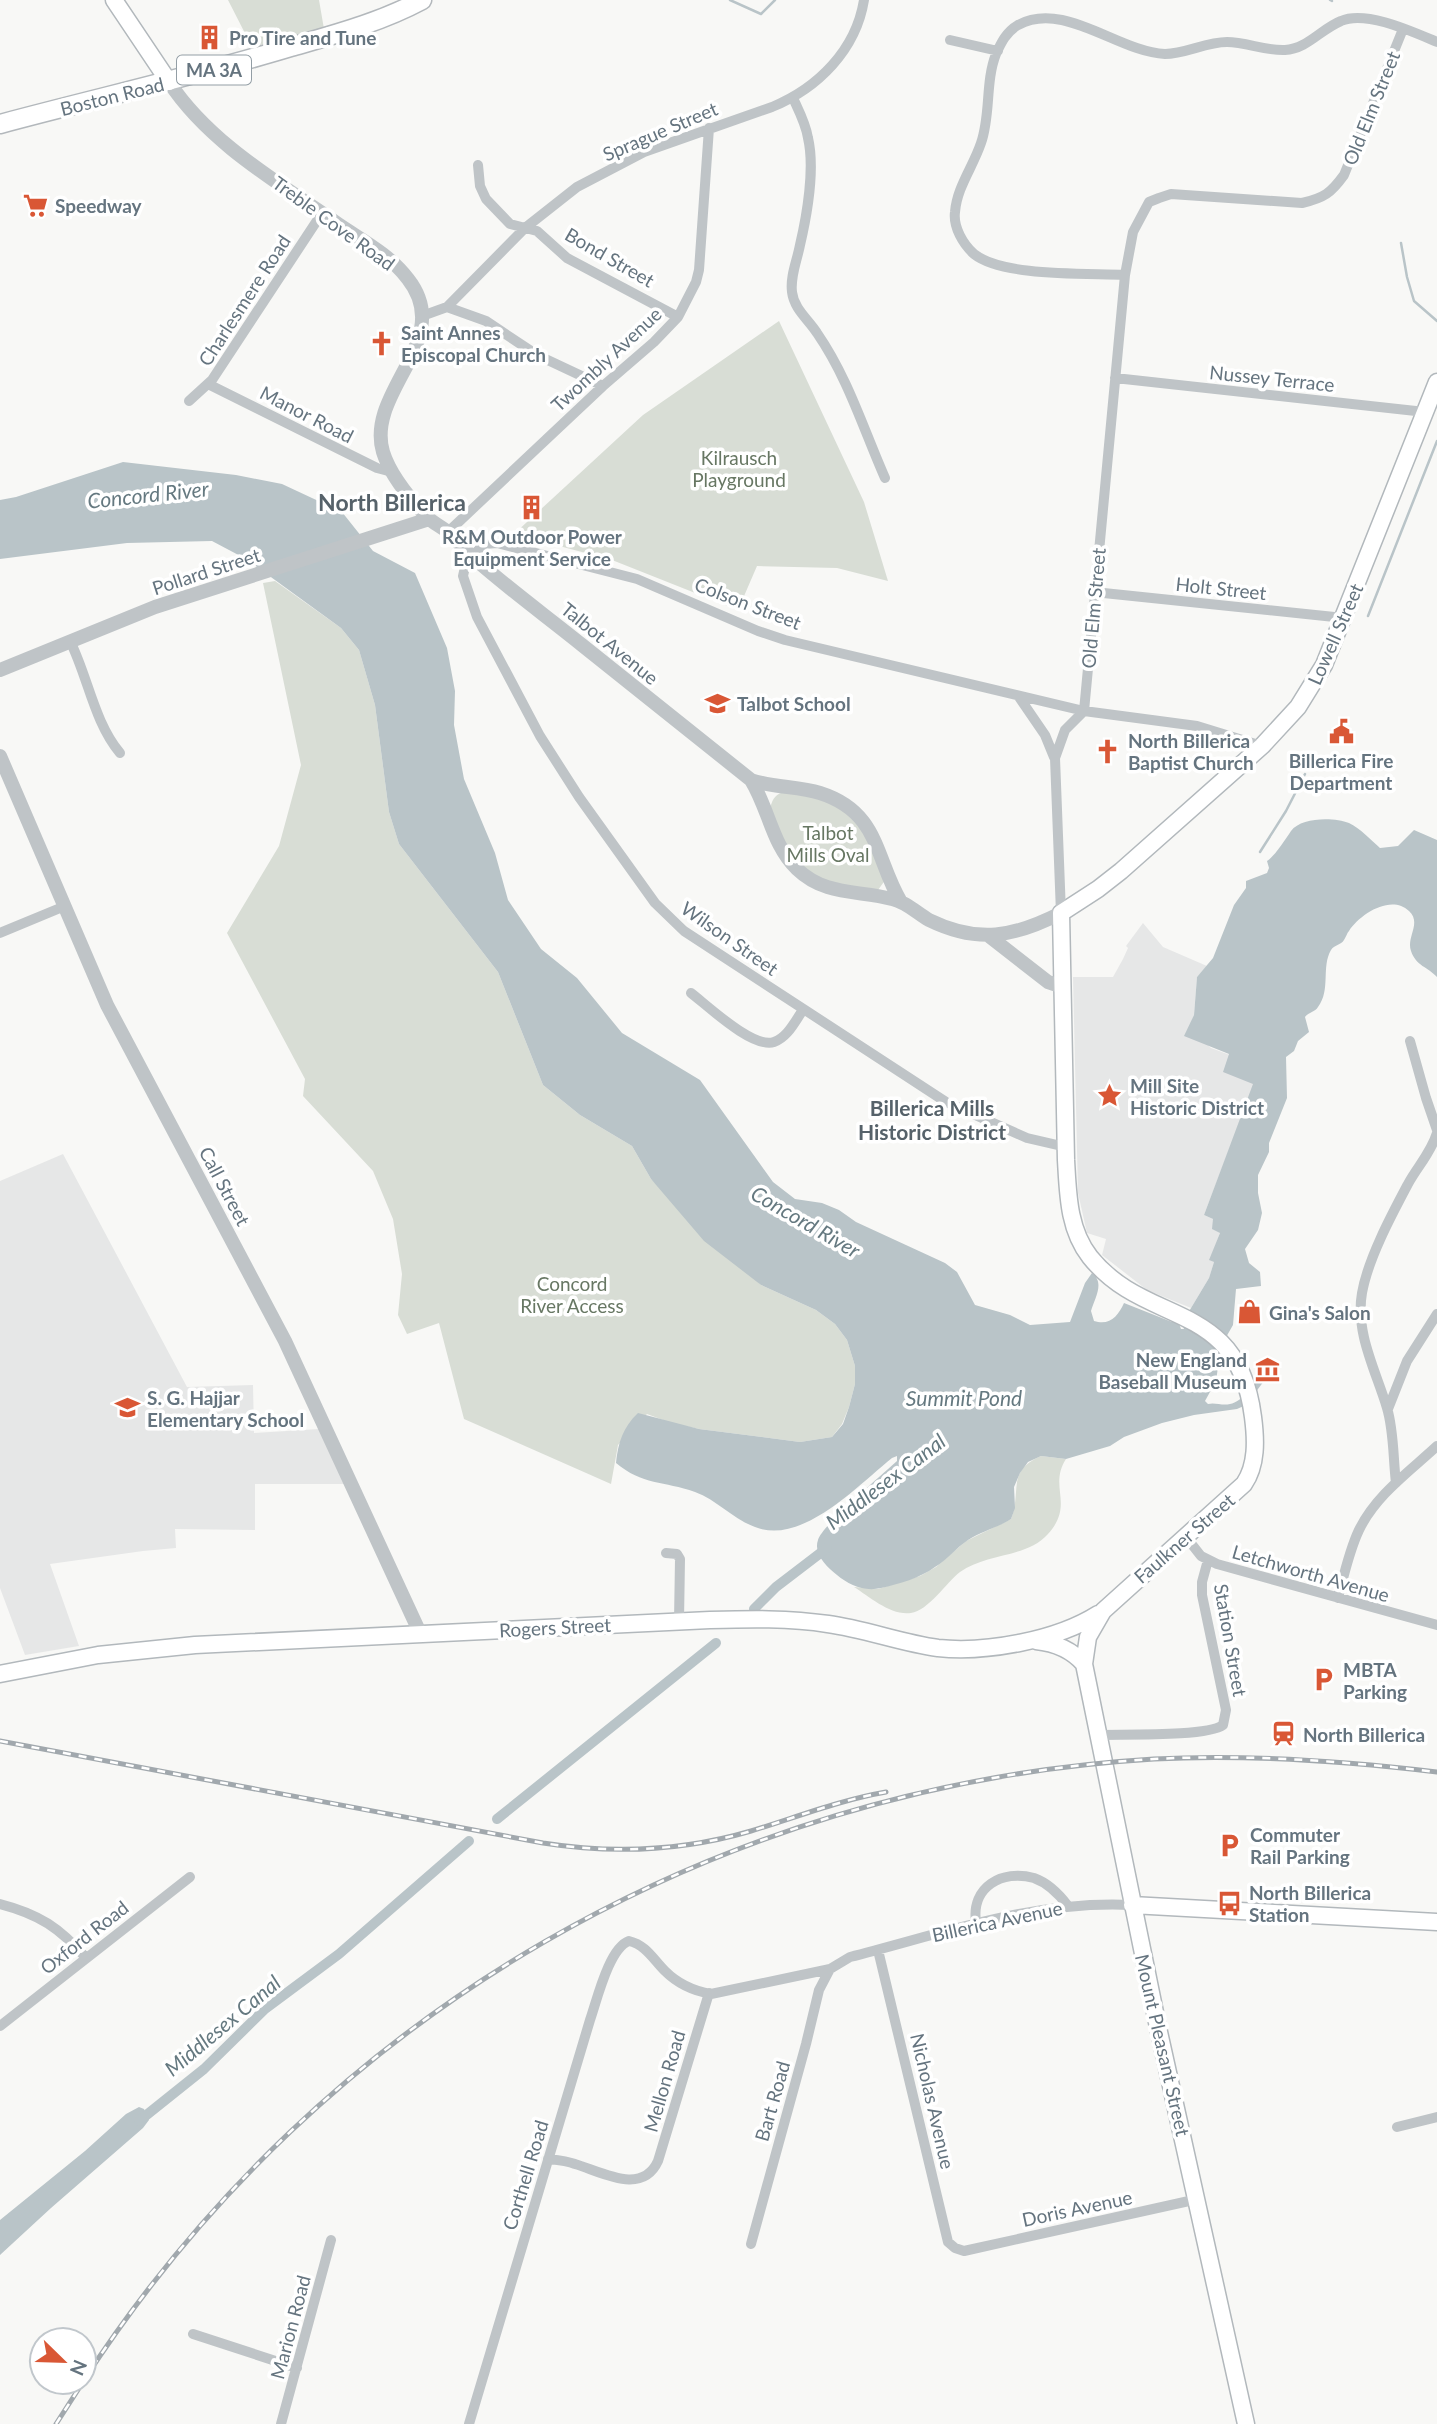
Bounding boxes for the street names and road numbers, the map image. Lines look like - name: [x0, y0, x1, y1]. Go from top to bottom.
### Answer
- street label: Old Elm Street: [1338, 47, 1404, 168]
- road number: MA 3A: [177, 56, 251, 84]
- street label: Boston Road: [58, 72, 166, 120]
- street label: Sprague Street: [599, 96, 721, 165]
- street label: Treble Cove Road: [268, 171, 400, 275]
- street label: Bond Street: [561, 222, 659, 292]
- street label: Charlesmere Road: [193, 230, 295, 370]
- street label: Twombly Avenue: [546, 302, 666, 416]
- street label: Nussey Terrace: [1208, 360, 1336, 396]
- street label: Manor Road: [256, 381, 358, 447]
- street label: Pollard Street: [149, 543, 263, 599]
- street label: Old Elm Street: [1076, 547, 1110, 669]
- street label: Colson Street: [691, 572, 805, 634]
- street label: Holt Street: [1174, 572, 1268, 604]
- street label: Lowell Street: [1302, 580, 1368, 688]
- street label: Talbot Avenue: [557, 597, 663, 689]
- street label: Wilson Street: [677, 896, 783, 980]
- street label: Call Street: [195, 1143, 255, 1230]
- street label: Faulkner Street: [1129, 1488, 1239, 1588]
- street label: Letchworth Avenue: [1230, 1540, 1392, 1606]
- street label: Station Street: [1210, 1582, 1252, 1698]
- street label: Rogers Street: [499, 1613, 612, 1641]
- street label: Oxford Road: [35, 1895, 133, 1979]
- street label: Billerica Avenue: [930, 1896, 1064, 1946]
- street label: Mount Pleasant Street: [1131, 1952, 1195, 2138]
- street label: Mellon Road: [639, 2027, 689, 2135]
- street label: Nicholas Avenue: [906, 2031, 960, 2171]
- street label: Bart Road: [750, 2058, 794, 2144]
- street label: Corthell Road: [497, 2117, 553, 2233]
- street label: Doris Avenue: [1020, 2185, 1134, 2231]
- street label: Marion Road: [265, 2273, 315, 2381]

